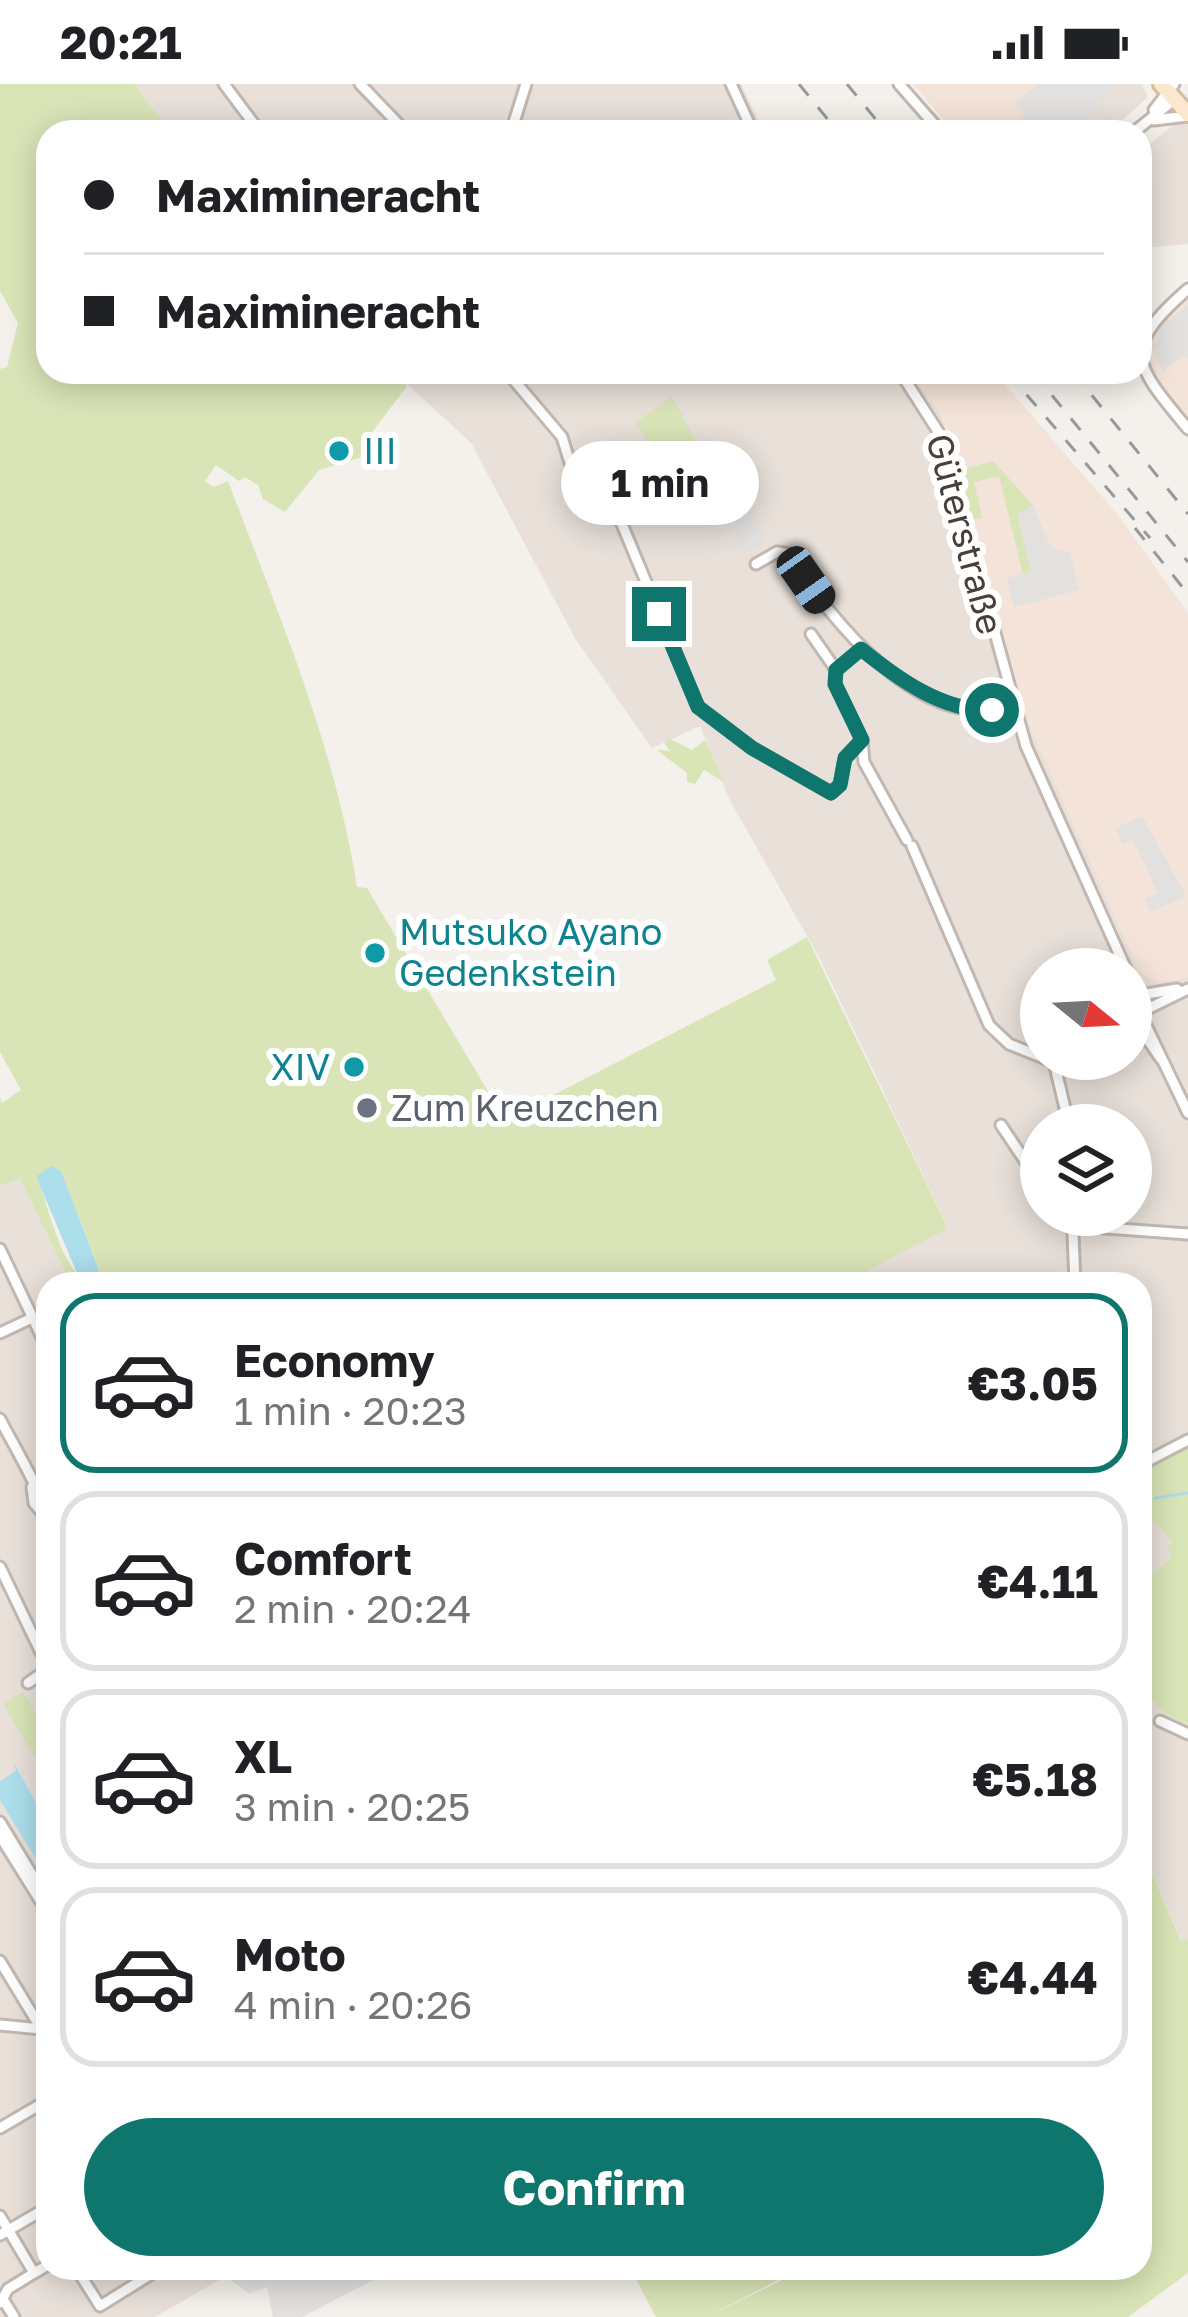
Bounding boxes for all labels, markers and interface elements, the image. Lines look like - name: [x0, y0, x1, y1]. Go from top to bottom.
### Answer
- text: 20:21: [60, 15, 182, 69]
- text: Maximineracht: [156, 168, 480, 222]
- text: Maximineracht: [156, 284, 480, 338]
- place label: III: [363, 429, 397, 472]
- street label: Güterstraße: [918, 429, 1013, 639]
- marker: III: [326, 438, 352, 464]
- callout: 1 min: [560, 440, 758, 524]
- text: 1 min: [611, 459, 709, 506]
- car: [771, 540, 841, 620]
- route end: [632, 587, 686, 641]
- route start: [965, 683, 1019, 737]
- place label: Mutsuko Ayano Gedenkstein: [399, 910, 662, 994]
- marker: Mutsuko Ayano Gedenkstein: [362, 940, 388, 966]
- north arrow: [1020, 948, 1152, 1080]
- map controls: [1020, 948, 1152, 1236]
- place label: XIV: [271, 1045, 330, 1088]
- marker: XIV: [341, 1054, 367, 1080]
- place label: Zum Kreuzchen: [391, 1086, 659, 1129]
- marker: Zum Kreuzchen: [354, 1095, 380, 1121]
- button: layers: [1020, 1104, 1152, 1236]
- icon: car: [90, 1329, 198, 1437]
- text: Economy: [234, 1333, 435, 1387]
- text: €3.05: [968, 1356, 1098, 1410]
- text: 1 min · 20:23: [234, 1387, 467, 1434]
- icon: car: [90, 1527, 198, 1635]
- text: Comfort: [234, 1531, 412, 1585]
- text: €4.11: [977, 1554, 1098, 1608]
- text: 2 min · 20:24: [234, 1585, 471, 1632]
- icon: car: [90, 1725, 198, 1833]
- text: XL: [234, 1729, 292, 1783]
- text: €5.18: [972, 1752, 1098, 1806]
- text: 3 min · 20:25: [234, 1783, 470, 1830]
- icon: car: [90, 1923, 198, 2031]
- text: Moto: [234, 1927, 346, 1981]
- text: €4.44: [967, 1950, 1098, 2004]
- text: 4 min · 20:26: [234, 1981, 472, 2028]
- button: Confirm: [84, 2118, 1104, 2256]

